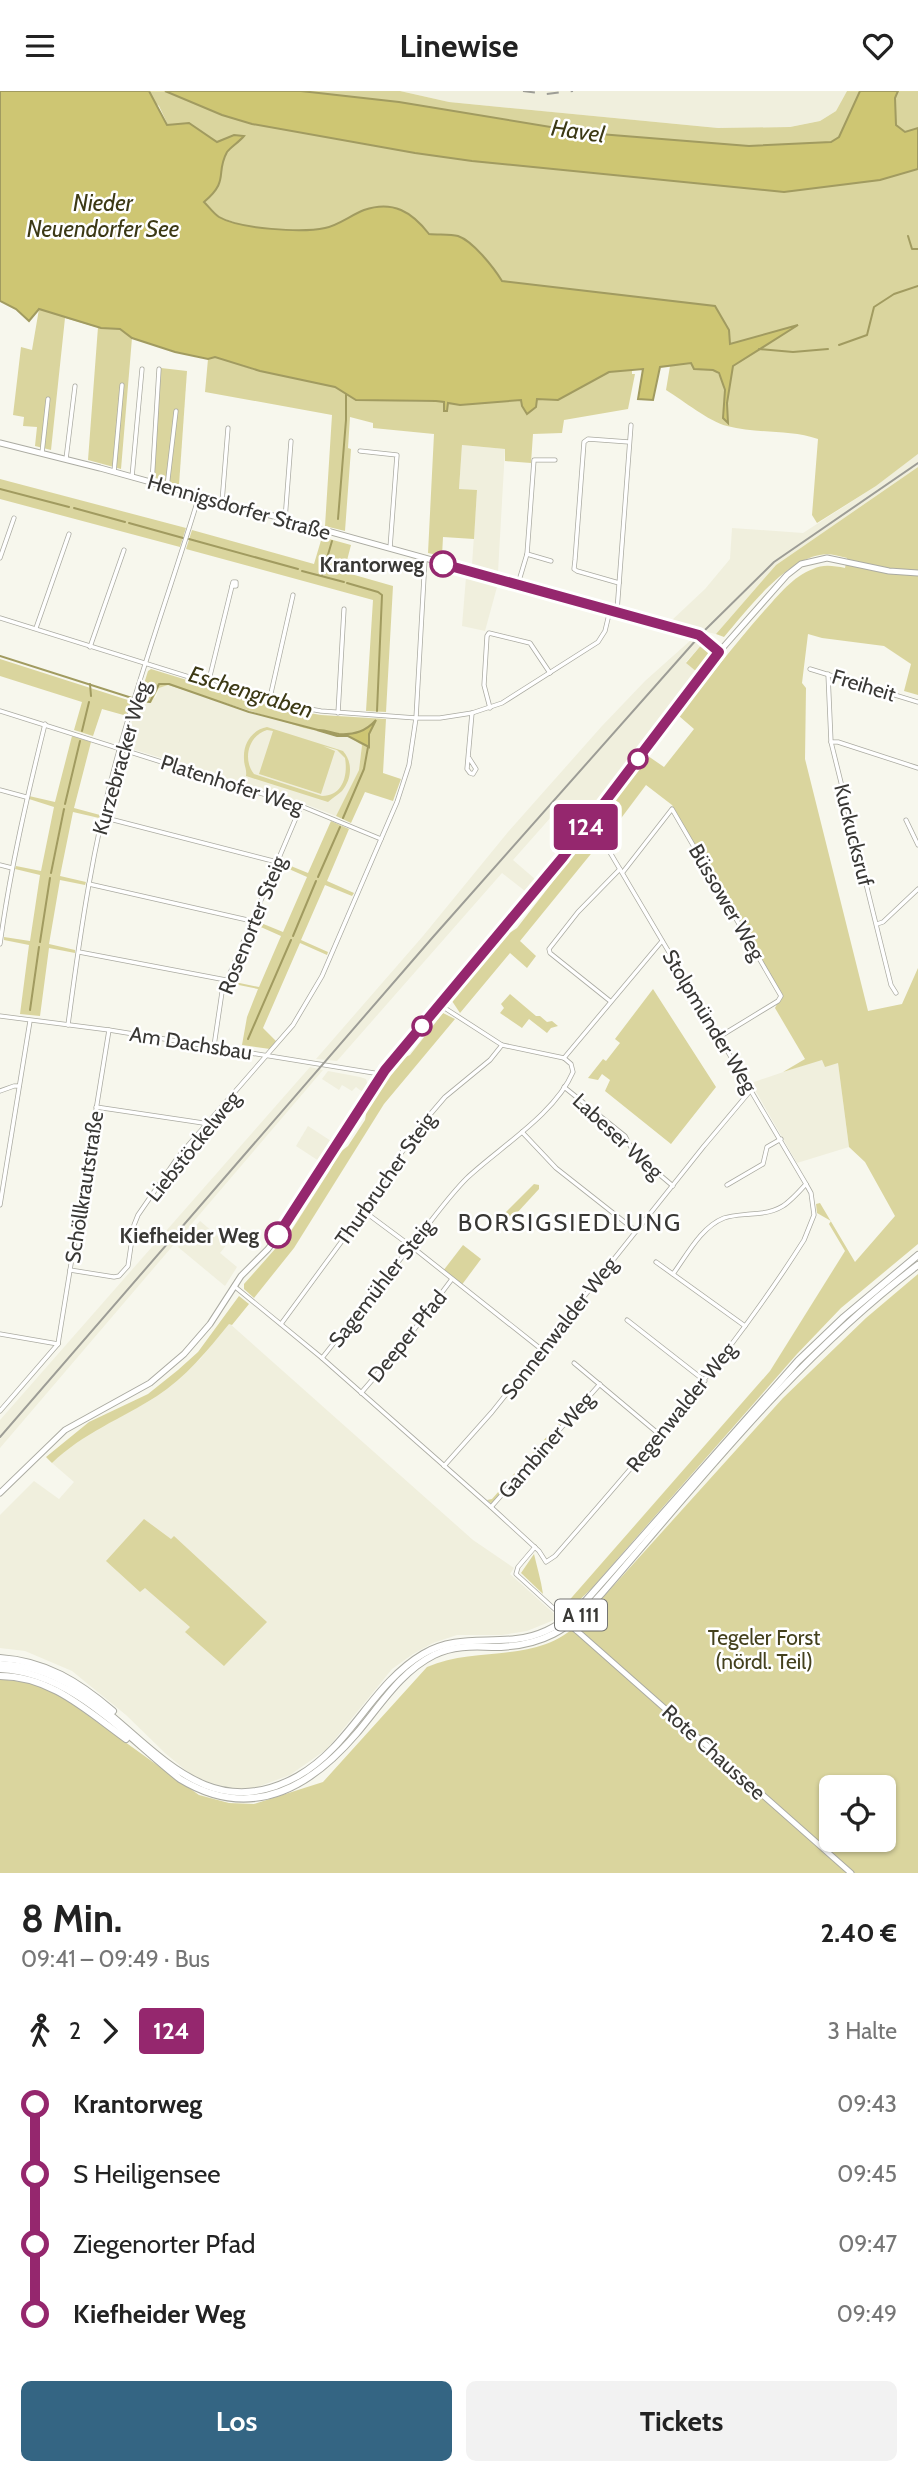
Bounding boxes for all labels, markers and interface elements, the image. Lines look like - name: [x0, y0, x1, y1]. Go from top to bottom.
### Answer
- text: Linewise: [400, 26, 518, 65]
- icon: menu: [21, 27, 59, 65]
- icon: heart: [859, 27, 897, 65]
- water label: Havel: [549, 113, 607, 149]
- water label: Nieder Neuendorfer See: [27, 189, 179, 243]
- street label: Hennigsdorfer Straße: [145, 469, 334, 545]
- marker: Krantorweg: [430, 551, 456, 577]
- place label: Krantorweg: [320, 552, 424, 577]
- water label: Eschengraben: [185, 660, 317, 724]
- street label: Freiheit: [829, 664, 899, 706]
- street label: Kurzebracker Weg: [87, 678, 155, 838]
- street label: Platenhofer Weg: [158, 749, 307, 819]
- unlabelled marker: [628, 749, 648, 769]
- street label: Kuckucksruf: [829, 781, 879, 889]
- line badge: 124: [546, 804, 626, 850]
- text: 124: [568, 812, 604, 841]
- street label: Büssower Weg: [684, 840, 771, 965]
- street label: Rosenorter Steig: [213, 852, 291, 998]
- street label: Stolpmünder Weg: [657, 945, 763, 1097]
- unlabelled marker: [412, 1016, 432, 1036]
- street label: Am Dachsbau: [128, 1021, 254, 1065]
- street label: Liebstöckelweg: [141, 1085, 246, 1206]
- street label: Labeser Weg: [568, 1088, 669, 1184]
- street label: Thurbrucher Steig: [330, 1107, 441, 1250]
- street label: Schöllkrautstraße: [60, 1109, 108, 1265]
- district label: BORSIGSIEDLUNG: [458, 1208, 682, 1237]
- street label: Sagemühler Steig: [323, 1213, 439, 1352]
- marker: Kiefheider Weg: [265, 1222, 291, 1248]
- place label: Kiefheider Weg: [120, 1223, 259, 1248]
- street label: Sonnenwalder Weg: [496, 1251, 623, 1404]
- street label: Deeper Pfad: [362, 1285, 452, 1387]
- street label: Regenwalder Weg: [621, 1337, 741, 1477]
- street label: Gambiner Weg: [493, 1386, 599, 1503]
- road number: A 111: [555, 1599, 607, 1631]
- park label: Tegeler Forst (nördl. Teil): [708, 1625, 820, 1674]
- street label: Rote Chaussee: [657, 1699, 771, 1805]
- map controls: [819, 1775, 896, 1852]
- button: locate: [819, 1775, 896, 1852]
- text: 8 Min.: [21, 1895, 122, 1942]
- text: 2.40 €: [820, 1917, 897, 1949]
- text: 09:41 – 09:49 · Bus: [21, 1945, 210, 1973]
- icon: walk: [21, 2012, 59, 2050]
- icon: forward: [91, 2012, 129, 2050]
- text: 124: [153, 2016, 190, 2045]
- text: 2: [69, 2017, 81, 2045]
- text: 3 Halte: [828, 2017, 897, 2045]
- text: Krantorweg: [73, 2088, 202, 2120]
- text: 09:43: [837, 2090, 897, 2118]
- text: S Heiligensee: [73, 2158, 221, 2190]
- text: 09:45: [837, 2160, 897, 2188]
- text: Ziegenorter Pfad: [73, 2228, 256, 2260]
- text: 09:47: [838, 2230, 897, 2258]
- text: Kiefheider Weg: [73, 2298, 246, 2330]
- text: 09:49: [837, 2300, 897, 2328]
- button: Los: [21, 2381, 452, 2461]
- button: Tickets: [466, 2381, 897, 2461]

